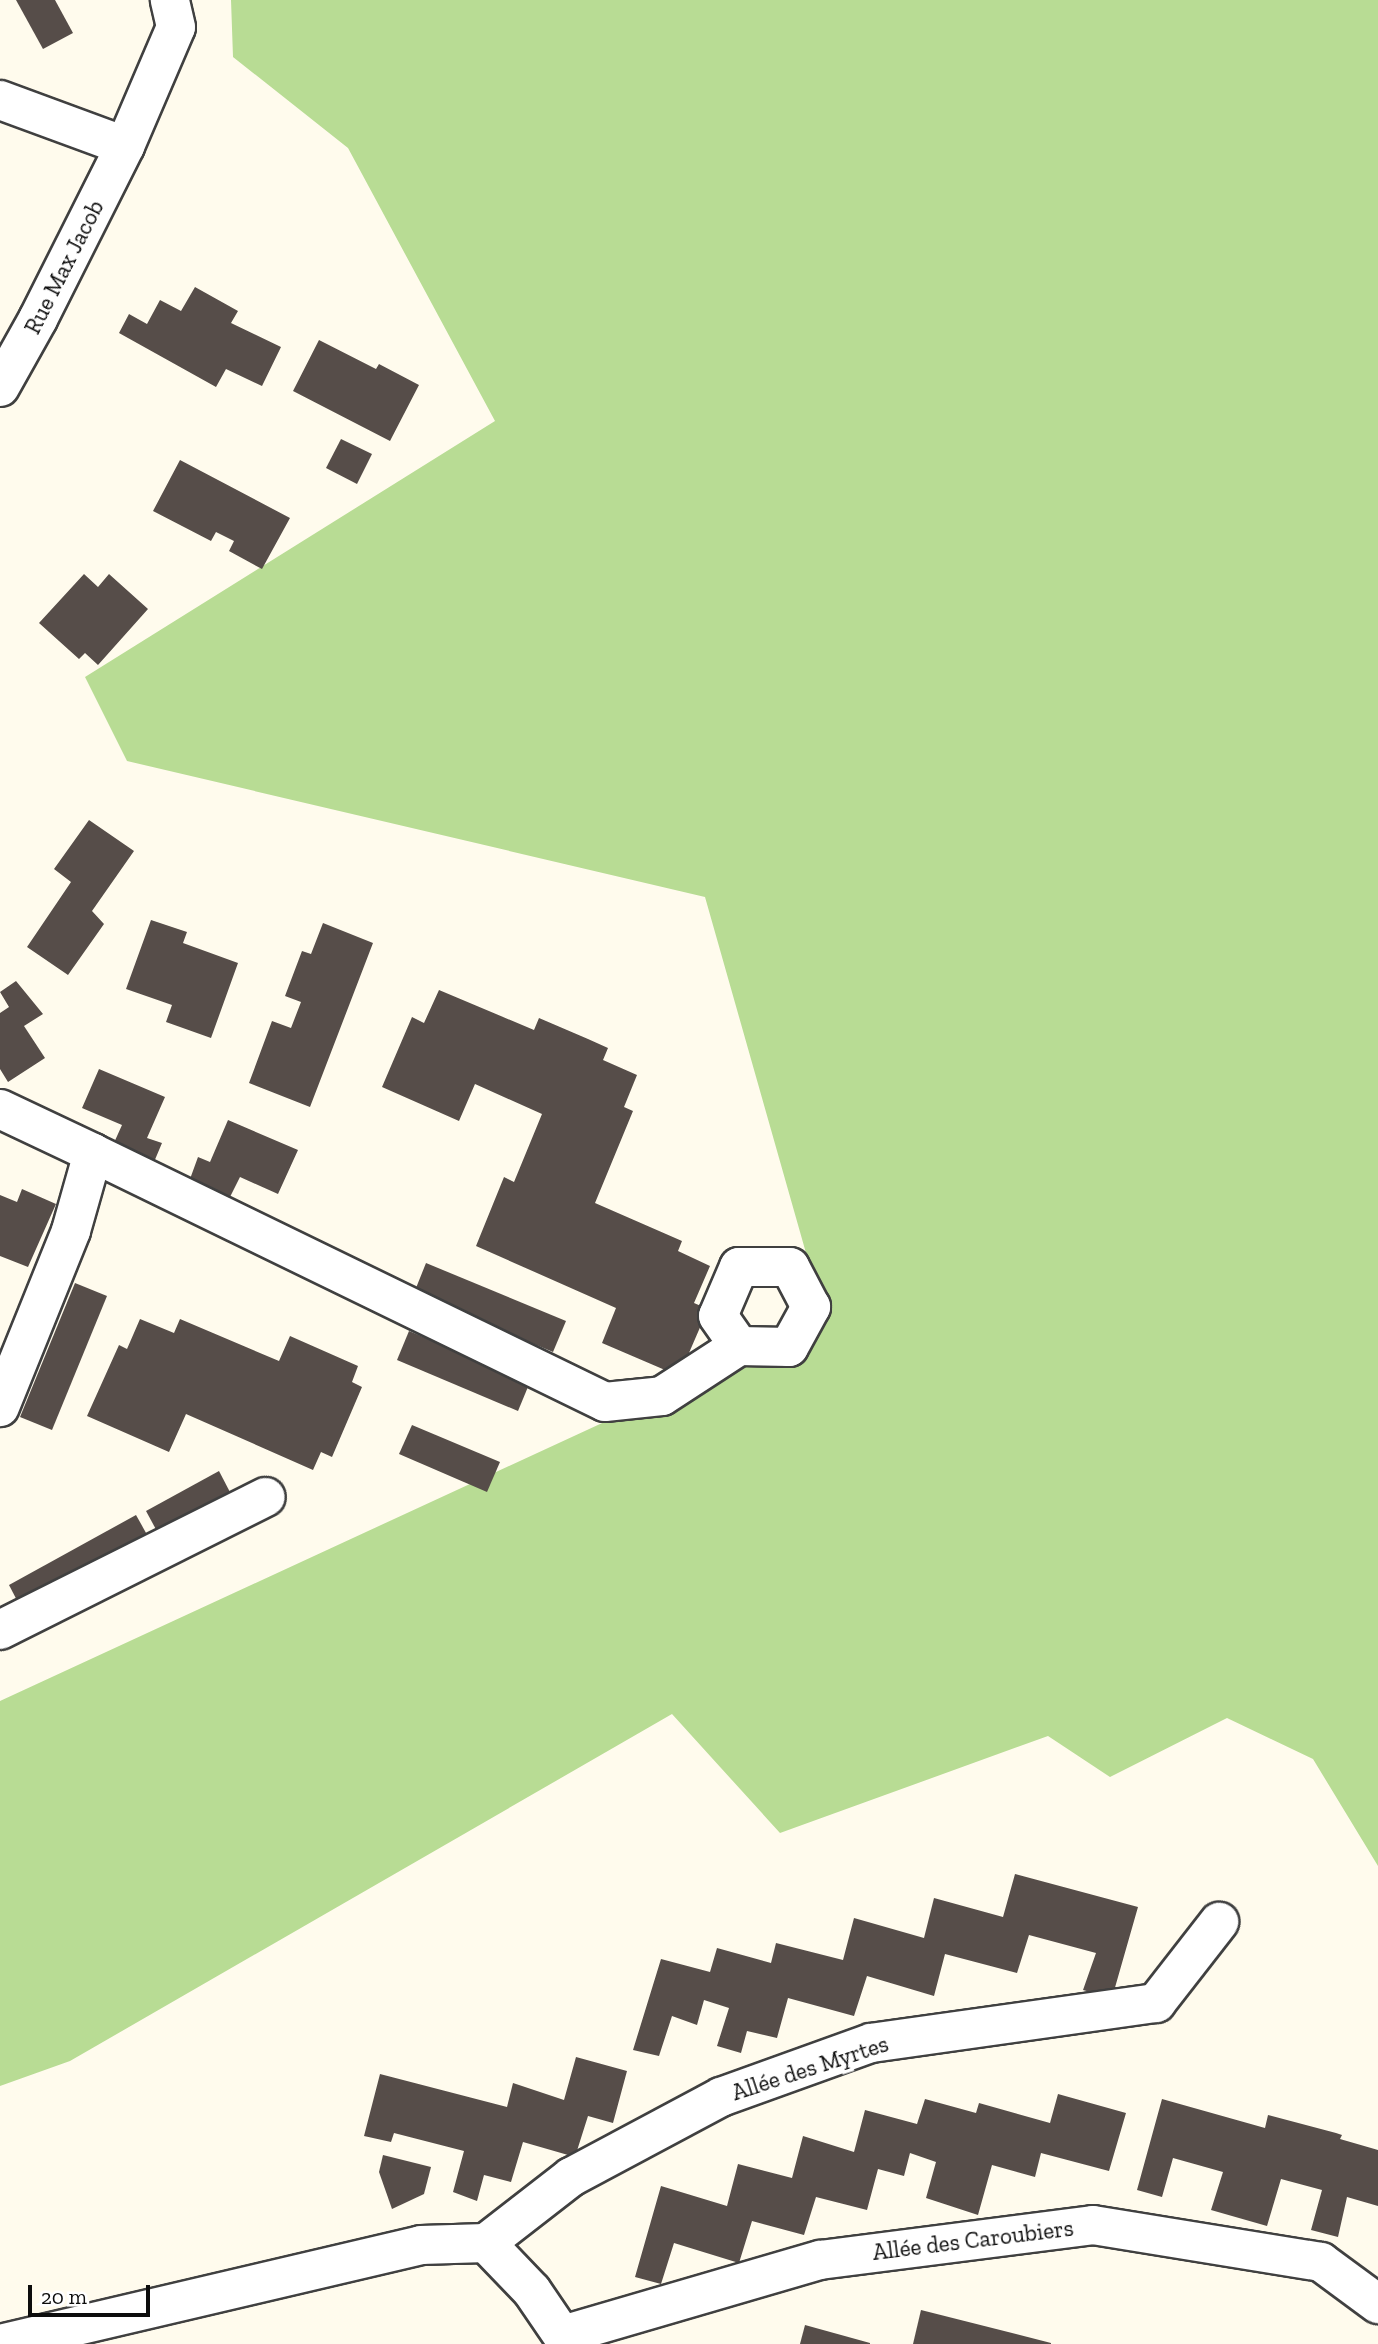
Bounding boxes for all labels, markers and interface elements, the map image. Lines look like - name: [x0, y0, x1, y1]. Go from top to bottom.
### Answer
- street label: Rue Max Jacob: [18, 195, 110, 339]
- street label: Allée des Myrtes: [728, 2030, 892, 2106]
- street label: Allée des Caroubiers: [871, 2214, 1075, 2266]
- scale bar: [32, 2270, 154, 2314]
- text: 20 m: [41, 2284, 87, 2309]

